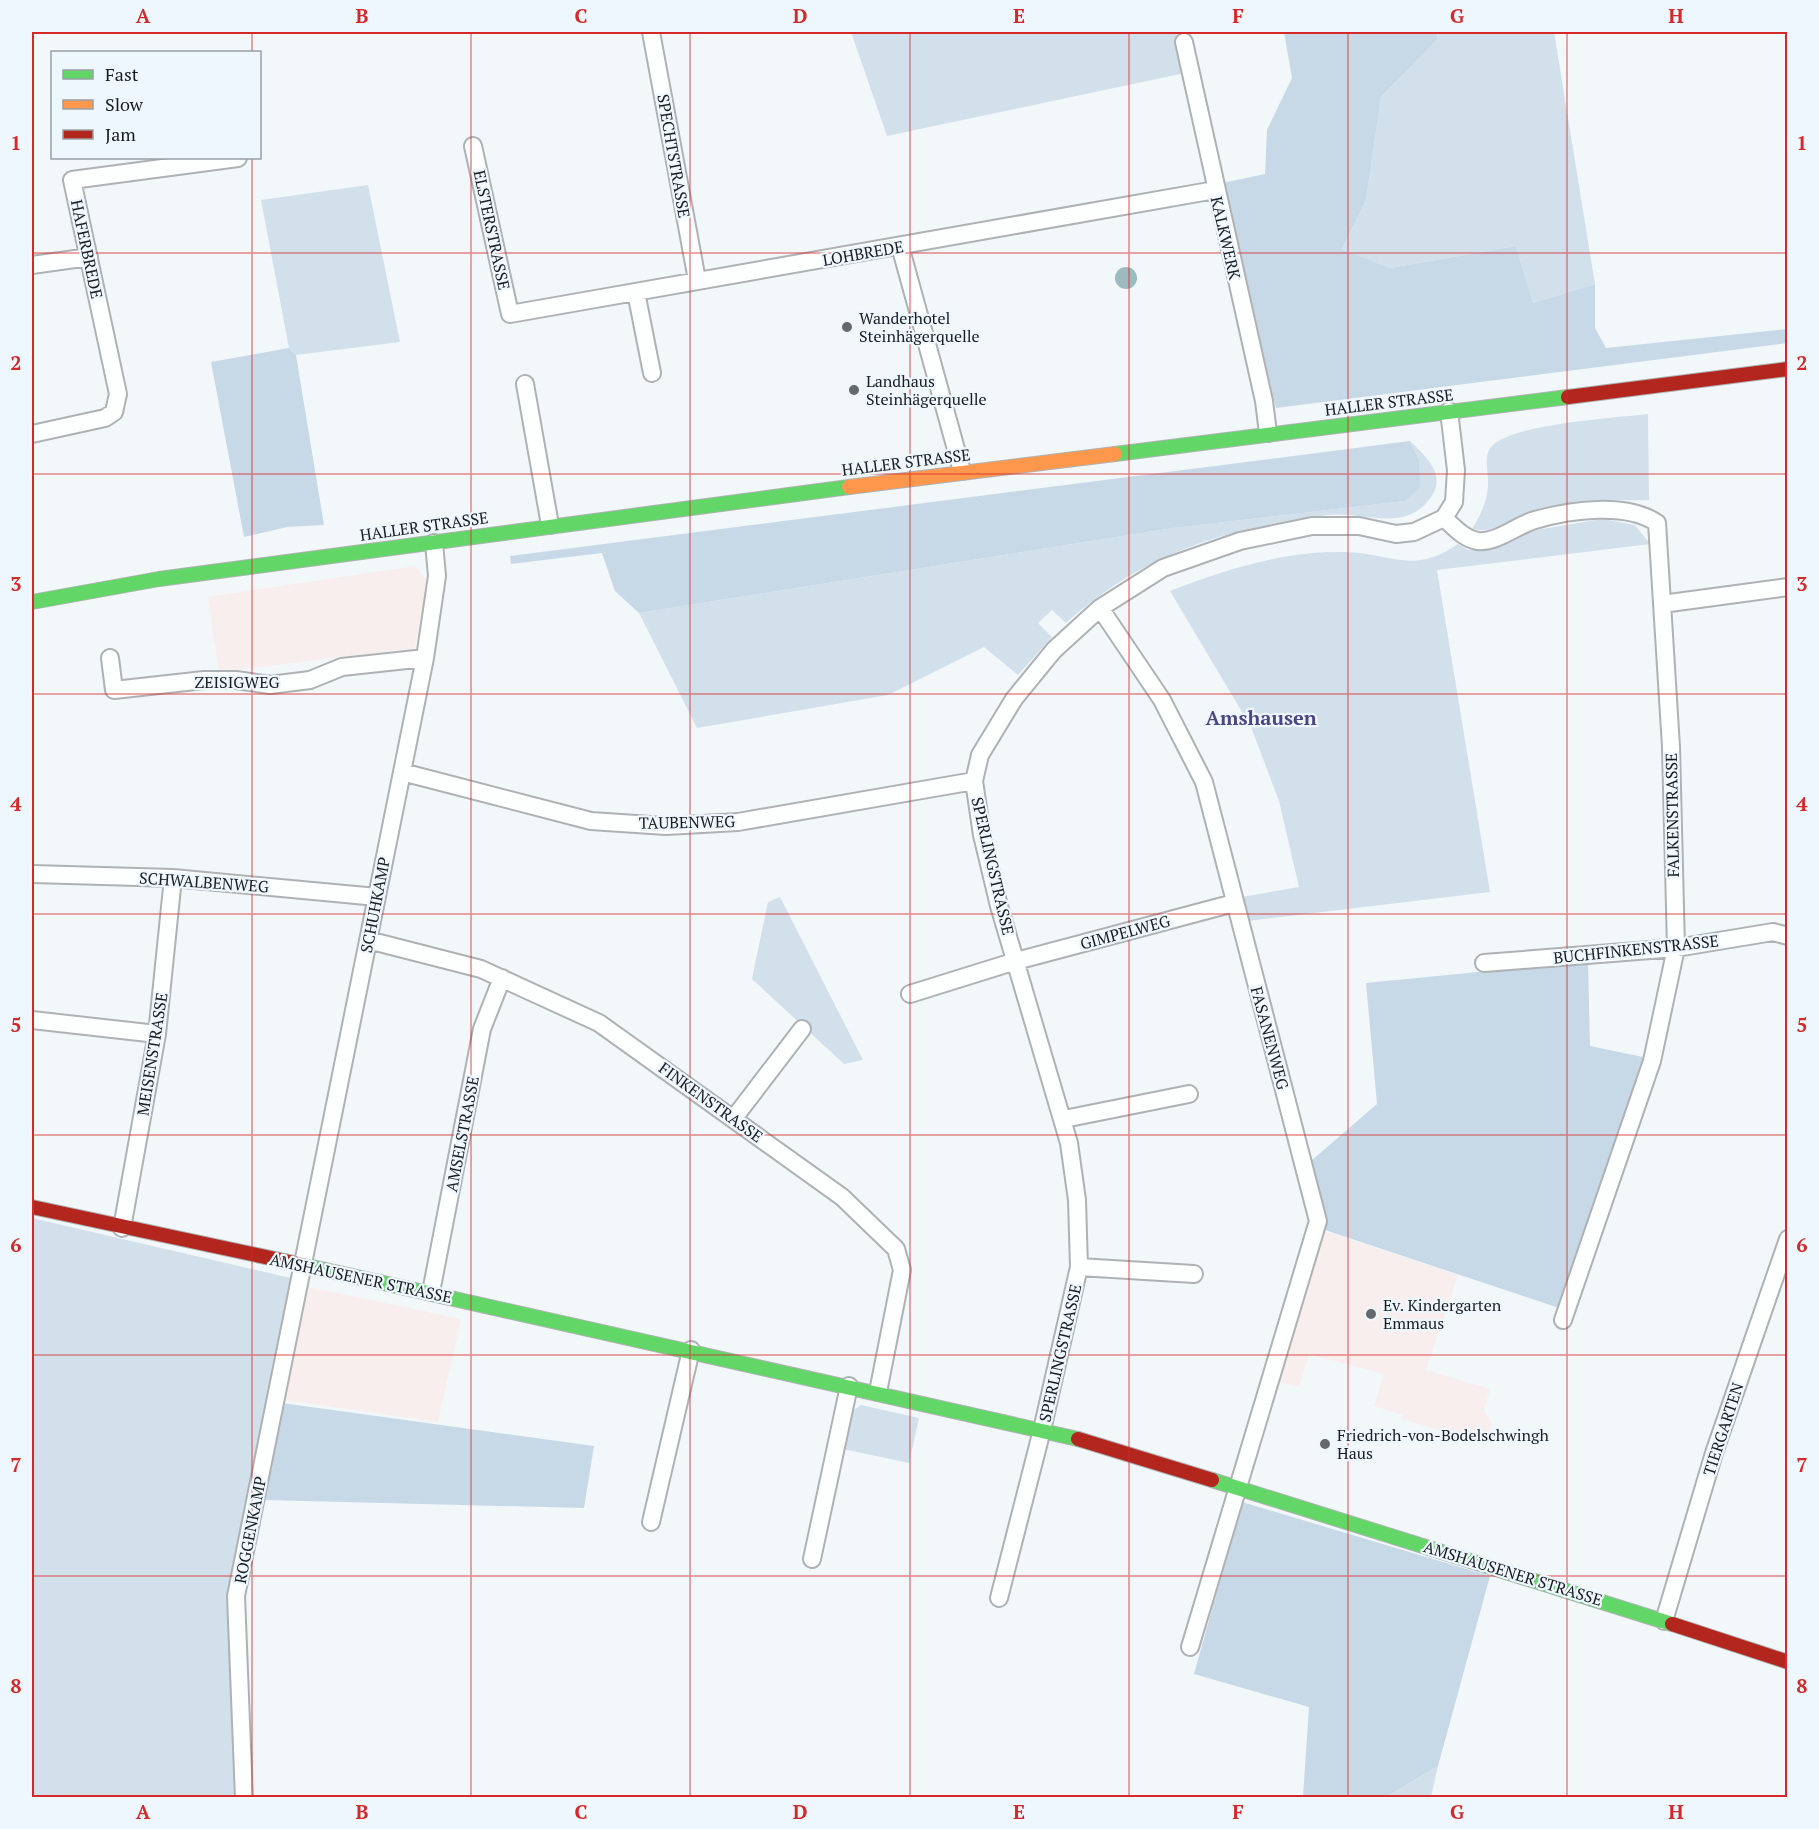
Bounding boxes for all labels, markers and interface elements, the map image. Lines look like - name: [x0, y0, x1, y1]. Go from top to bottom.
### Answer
- text: A: [136, 2, 151, 29]
- text: B: [356, 2, 369, 29]
- text: C: [574, 2, 588, 29]
- text: D: [793, 2, 807, 29]
- text: E: [1013, 2, 1025, 29]
- text: F: [1232, 2, 1244, 29]
- text: G: [1450, 2, 1464, 29]
- text: H: [1668, 2, 1684, 29]
- legend: [51, 51, 261, 159]
- text: Fast: [105, 62, 139, 86]
- text: Slow: [105, 92, 144, 116]
- street label: SPECHTSTRASSE: [652, 92, 696, 220]
- text: Jam: [105, 122, 136, 146]
- text: 1: [10, 129, 22, 156]
- text: 1: [1796, 129, 1808, 156]
- street label: ELSTERSTRASSE: [469, 168, 515, 292]
- street label: KALKWERK: [1206, 194, 1246, 282]
- street label: HAFERBREDE: [66, 197, 108, 301]
- street label: LOHBREDE: [821, 235, 905, 271]
- place label: Wanderhotel Steinhägerquelle: [859, 307, 980, 347]
- marker: Wanderhotel Steinhägerquelle: [840, 320, 854, 334]
- text: 2: [10, 349, 22, 376]
- text: 2: [1796, 349, 1808, 376]
- place label: Landhaus Steinhägerquelle: [866, 370, 987, 410]
- marker: Landhaus Steinhägerquelle: [847, 383, 861, 397]
- street label: HALLER STRASSE: [1323, 383, 1455, 421]
- street label: HALLER STRASSE: [840, 443, 972, 481]
- street label: HALLER STRASSE: [358, 506, 490, 546]
- text: 3: [10, 570, 22, 597]
- text: 3: [1796, 570, 1808, 597]
- street label: ZEISIGWEG: [194, 671, 280, 693]
- district label: Amshausen: [1205, 704, 1317, 731]
- street label: FALKENSTRASSE: [1660, 752, 1684, 878]
- text: 4: [10, 790, 22, 817]
- text: 4: [1796, 790, 1808, 817]
- street label: SPERLINGSTRASSE: [966, 795, 1020, 937]
- street label: TAUBENWEG: [639, 810, 735, 834]
- street label: SCHUHKAMP: [355, 855, 395, 955]
- street label: SCHWALBENWEG: [138, 866, 270, 898]
- street label: GIMPELWEG: [1078, 909, 1172, 955]
- street label: BUCHFINKENSTRASSE: [1552, 929, 1720, 969]
- street label: FASANENWEG: [1246, 984, 1294, 1092]
- street label: MEISENSTRASSE: [131, 991, 173, 1117]
- text: 5: [10, 1011, 22, 1038]
- text: 5: [1796, 1011, 1808, 1038]
- street label: FINKENSTRASSE: [655, 1057, 767, 1147]
- street label: AMSELSTRASSE: [440, 1074, 484, 1194]
- text: 6: [10, 1231, 22, 1258]
- text: 6: [1796, 1231, 1808, 1258]
- street label: AMSHAUSENER STRASSE: [268, 1248, 454, 1308]
- street label: SPERLINGSTRASSE: [1033, 1282, 1087, 1424]
- place label: Ev. Kindergarten Emmaus: [1383, 1294, 1502, 1334]
- marker: Ev. Kindergarten Emmaus: [1364, 1307, 1378, 1321]
- street label: TIERGARTEN: [1698, 1379, 1749, 1478]
- place label: Friedrich-von-Bodelschwingh Haus: [1337, 1424, 1549, 1464]
- marker: Friedrich-von-Bodelschwingh Haus: [1318, 1437, 1332, 1451]
- text: 7: [10, 1451, 22, 1478]
- text: 7: [1796, 1451, 1808, 1478]
- street label: ROGGENKAMP: [229, 1474, 271, 1586]
- street label: AMSHAUSENER STRASSE: [1421, 1535, 1605, 1611]
- text: 8: [10, 1672, 22, 1699]
- text: 8: [1796, 1672, 1808, 1699]
- text: A: [136, 1798, 151, 1825]
- text: B: [356, 1798, 369, 1825]
- text: C: [574, 1798, 588, 1825]
- text: D: [793, 1798, 807, 1825]
- text: E: [1013, 1798, 1025, 1825]
- text: F: [1232, 1798, 1244, 1825]
- text: G: [1450, 1798, 1464, 1825]
- text: H: [1668, 1798, 1684, 1825]

